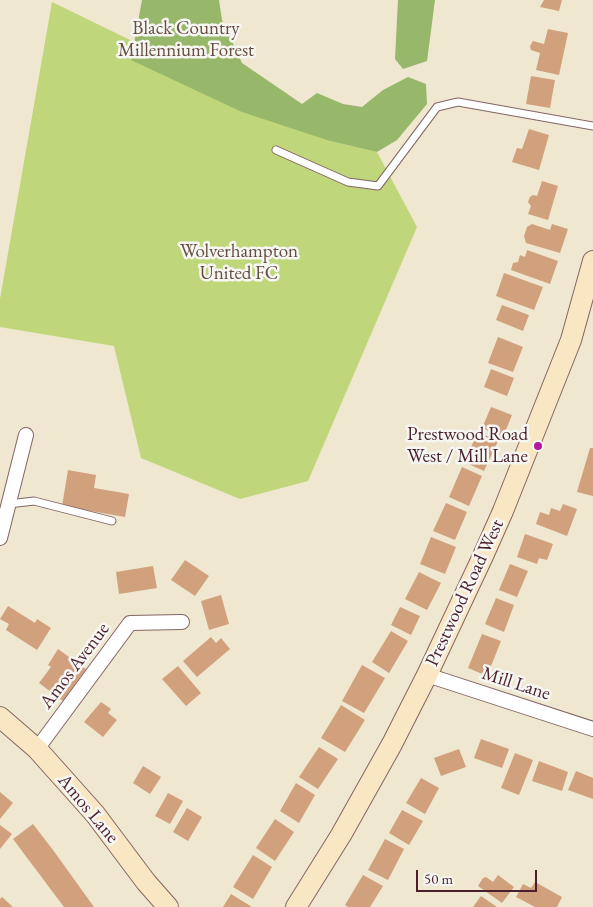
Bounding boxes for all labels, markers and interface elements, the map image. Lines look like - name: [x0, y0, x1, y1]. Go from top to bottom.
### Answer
- park label: Black Country Millennium Forest: [118, 18, 254, 62]
- park label: Wolverhampton United FC: [180, 241, 298, 285]
- place label: Prestwood Road West / Mill Lane: [407, 424, 528, 468]
- marker: Prestwood Road West / Mill Lane: [532, 440, 544, 452]
- street label: Prestwood Road West: [421, 516, 509, 670]
- street label: Amos Avenue: [35, 618, 115, 714]
- street label: Mill Lane: [479, 662, 553, 706]
- street label: Amos Lane: [52, 770, 124, 848]
- scale bar: [418, 860, 539, 892]
- text: 50 m: [424, 869, 453, 888]

